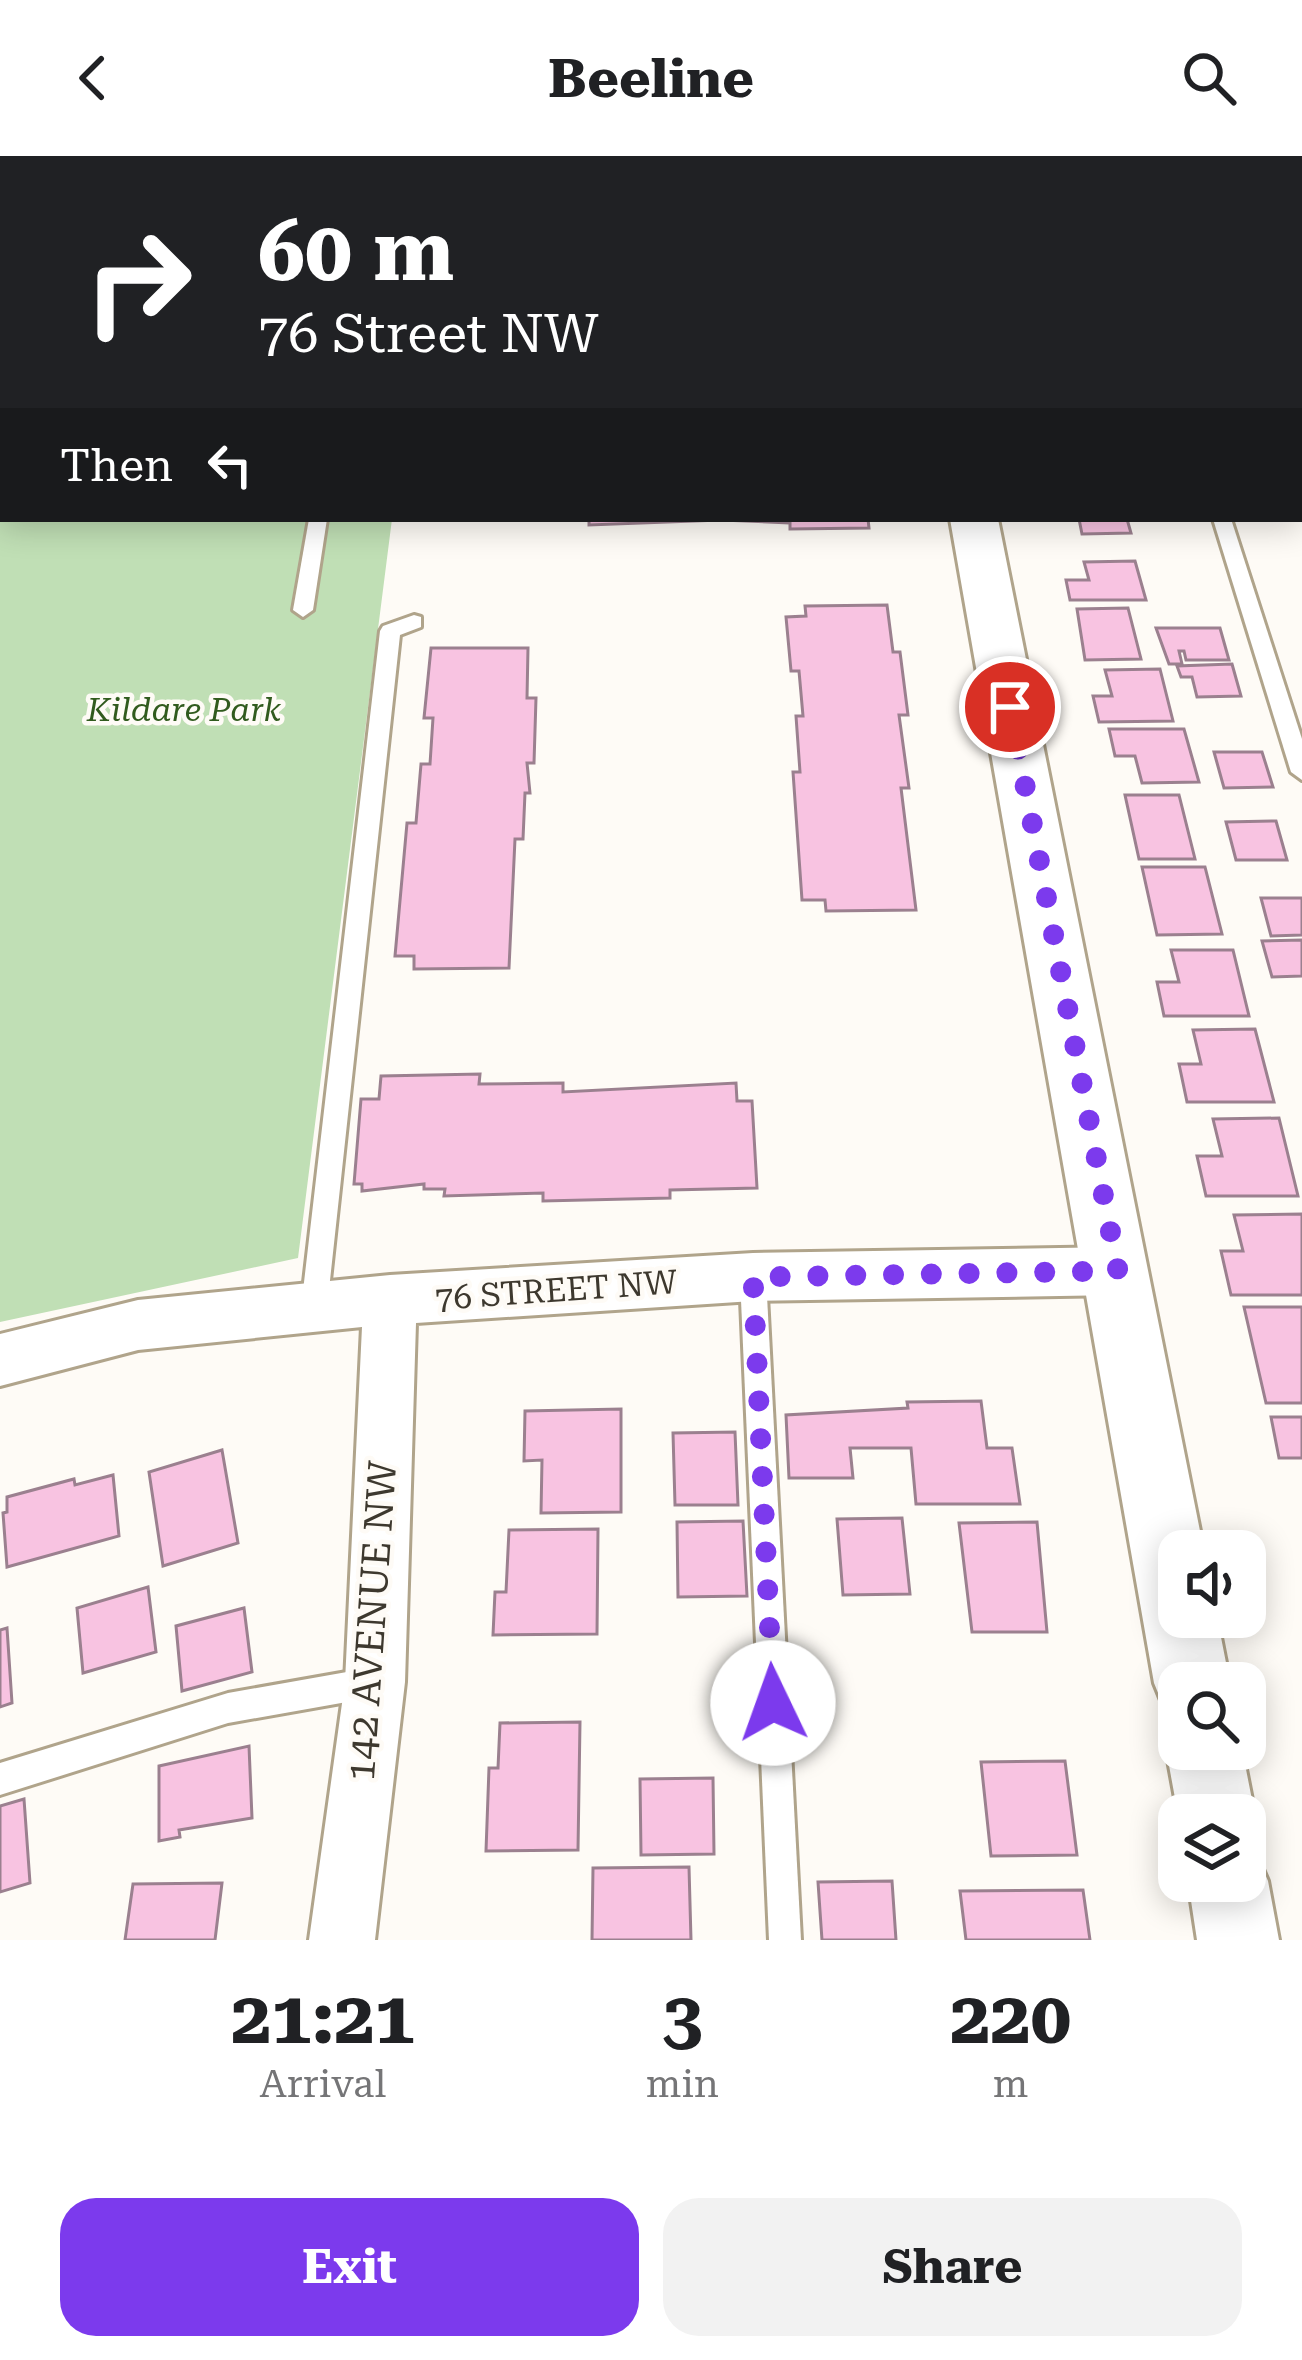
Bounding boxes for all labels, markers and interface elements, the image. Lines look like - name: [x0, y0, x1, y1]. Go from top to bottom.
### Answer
- icon: back: [60, 45, 126, 111]
- icon: search: [1176, 45, 1242, 111]
- text: Beeline: [548, 47, 754, 110]
- text: 60 m: [258, 202, 454, 300]
- icon: right: [60, 204, 216, 360]
- text: 76 Street NW: [258, 302, 599, 365]
- icon: left: [197, 432, 263, 498]
- text: Then: [60, 439, 173, 492]
- pin: [959, 656, 1061, 758]
- icon: arrive: [977, 674, 1043, 740]
- park label: Kildare Park: [86, 690, 281, 729]
- street label: 76 STREET NW: [434, 1262, 679, 1318]
- street label: 142 AVENUE NW: [338, 1459, 406, 1783]
- map controls: [1158, 1530, 1266, 1902]
- button: sound: [1158, 1530, 1266, 1638]
- position arrow: [710, 1640, 836, 1766]
- button: search: [1158, 1662, 1266, 1770]
- button: layers: [1158, 1794, 1266, 1902]
- text: 21:21: [231, 1976, 415, 2061]
- text: 3: [662, 1976, 703, 2061]
- text: 220: [950, 1976, 1071, 2061]
- text: Arrival: [260, 2061, 386, 2107]
- text: min: [646, 2061, 719, 2107]
- text: m: [993, 2061, 1028, 2107]
- button: Exit: [60, 2198, 639, 2336]
- button: Share: [663, 2198, 1242, 2336]

